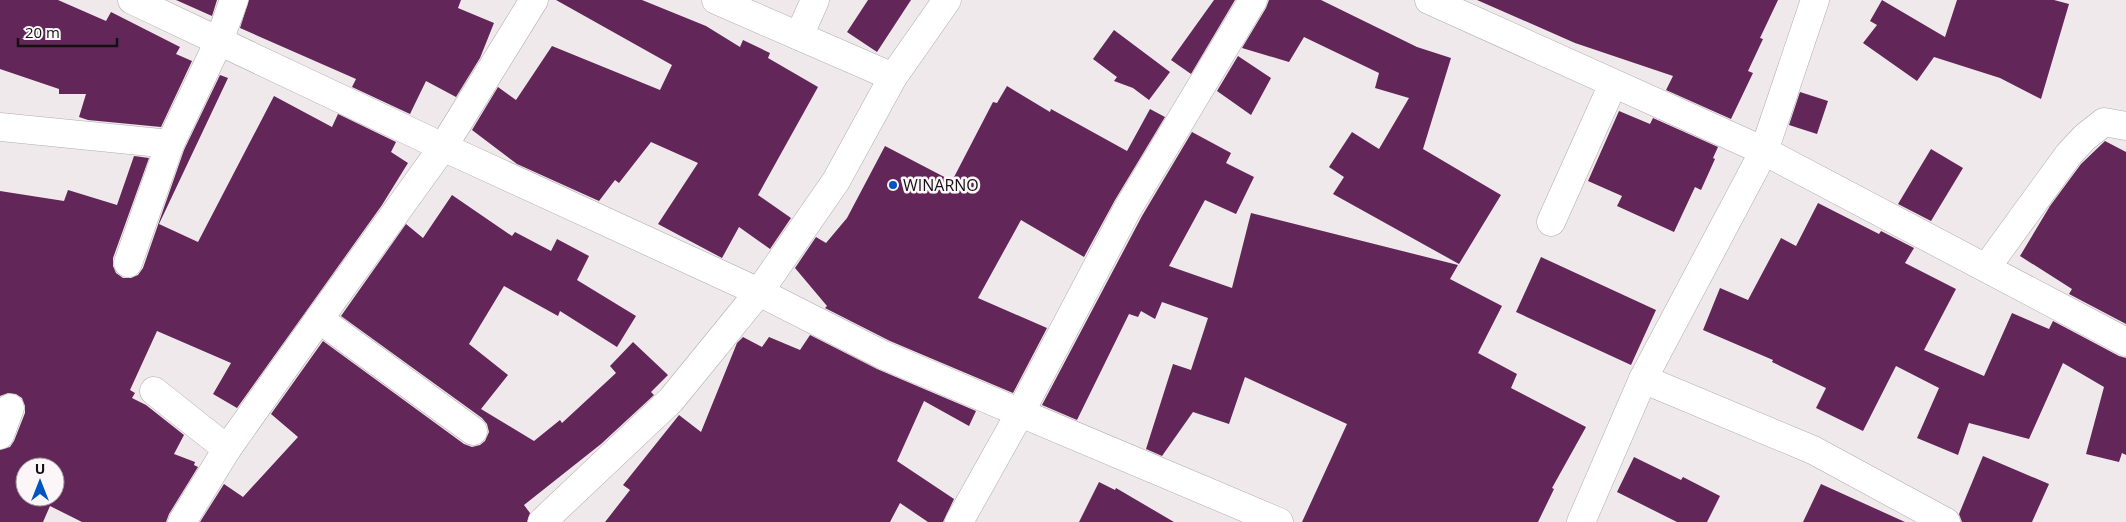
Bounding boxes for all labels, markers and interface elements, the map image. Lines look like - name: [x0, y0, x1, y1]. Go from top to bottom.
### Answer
- scale bar: [18, 15, 116, 47]
- text: 20 m: [25, 22, 60, 42]
- place label: WINARNO: [903, 174, 979, 196]
- marker: WINARNO: [887, 179, 899, 191]
- north arrow: [15, 457, 65, 507]
- text: U: [35, 459, 45, 478]

